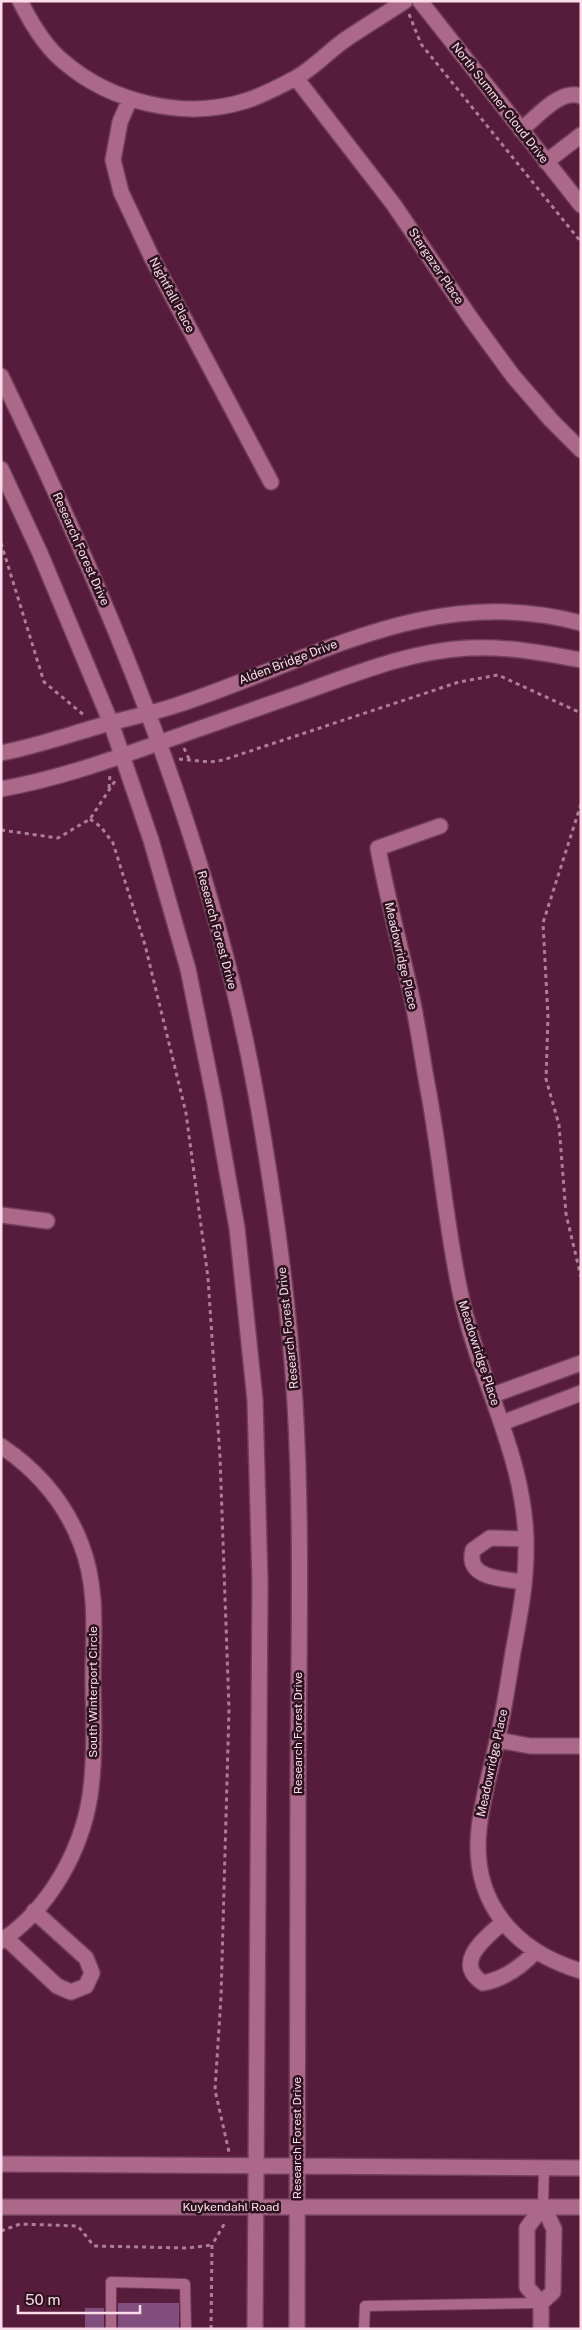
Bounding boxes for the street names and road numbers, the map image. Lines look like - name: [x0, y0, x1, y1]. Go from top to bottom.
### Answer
- street label: North Summer Cloud Drive: [449, 40, 552, 166]
- street label: Stargazer Place: [405, 225, 467, 307]
- street label: Nightfall Place: [146, 255, 198, 335]
- street label: Research Forest Drive: [50, 490, 112, 608]
- street label: Alden Bridge Drive: [237, 637, 339, 687]
- street label: Research Forest Drive: [194, 869, 240, 991]
- street label: Meadowridge Place: [382, 901, 420, 1011]
- street label: Research Forest Drive: [275, 1266, 301, 1390]
- street label: Meadowridge Place: [455, 1299, 503, 1408]
- street label: South Winterport Circle: [86, 1626, 100, 1758]
- street label: Research Forest Drive: [291, 1672, 305, 1794]
- street label: Meadowridge Place: [474, 1708, 510, 1818]
- street label: Research Forest Drive: [290, 2077, 304, 2199]
- street label: Kuykendahl Road: [182, 2200, 280, 2214]

